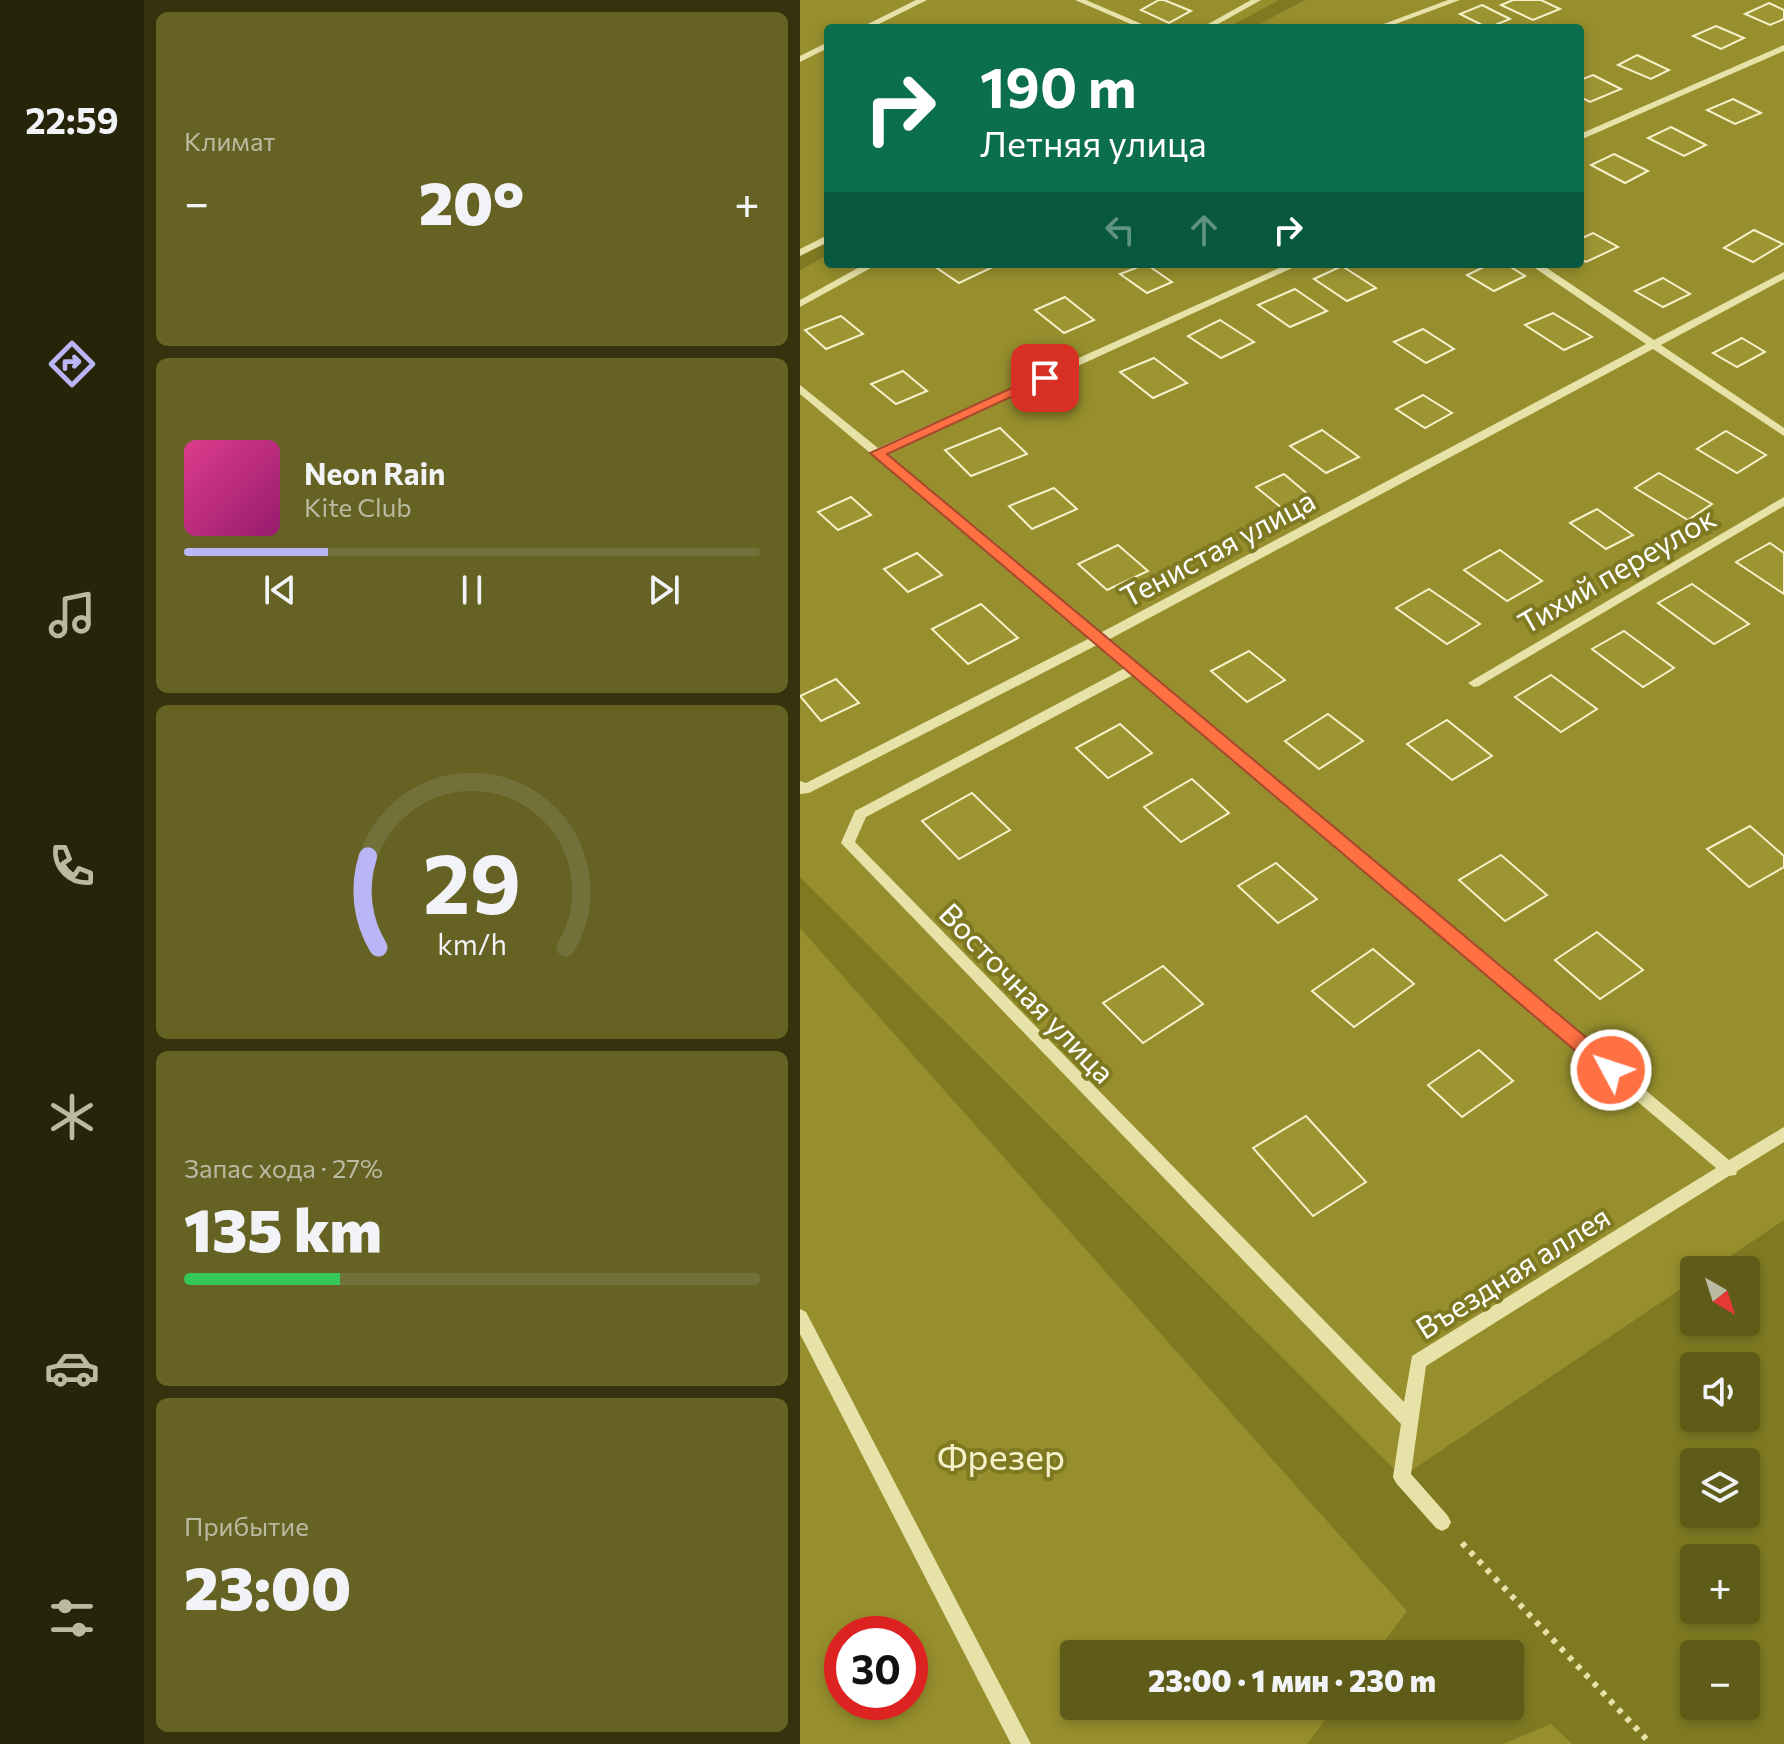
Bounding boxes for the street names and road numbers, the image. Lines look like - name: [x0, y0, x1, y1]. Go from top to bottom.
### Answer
- street label: Тенистая улица: [1113, 480, 1321, 614]
- street label: Тихий переулок: [1511, 498, 1721, 640]
- street label: Восточная улица: [933, 894, 1123, 1090]
- street label: Въездная аллея: [1408, 1197, 1616, 1345]

